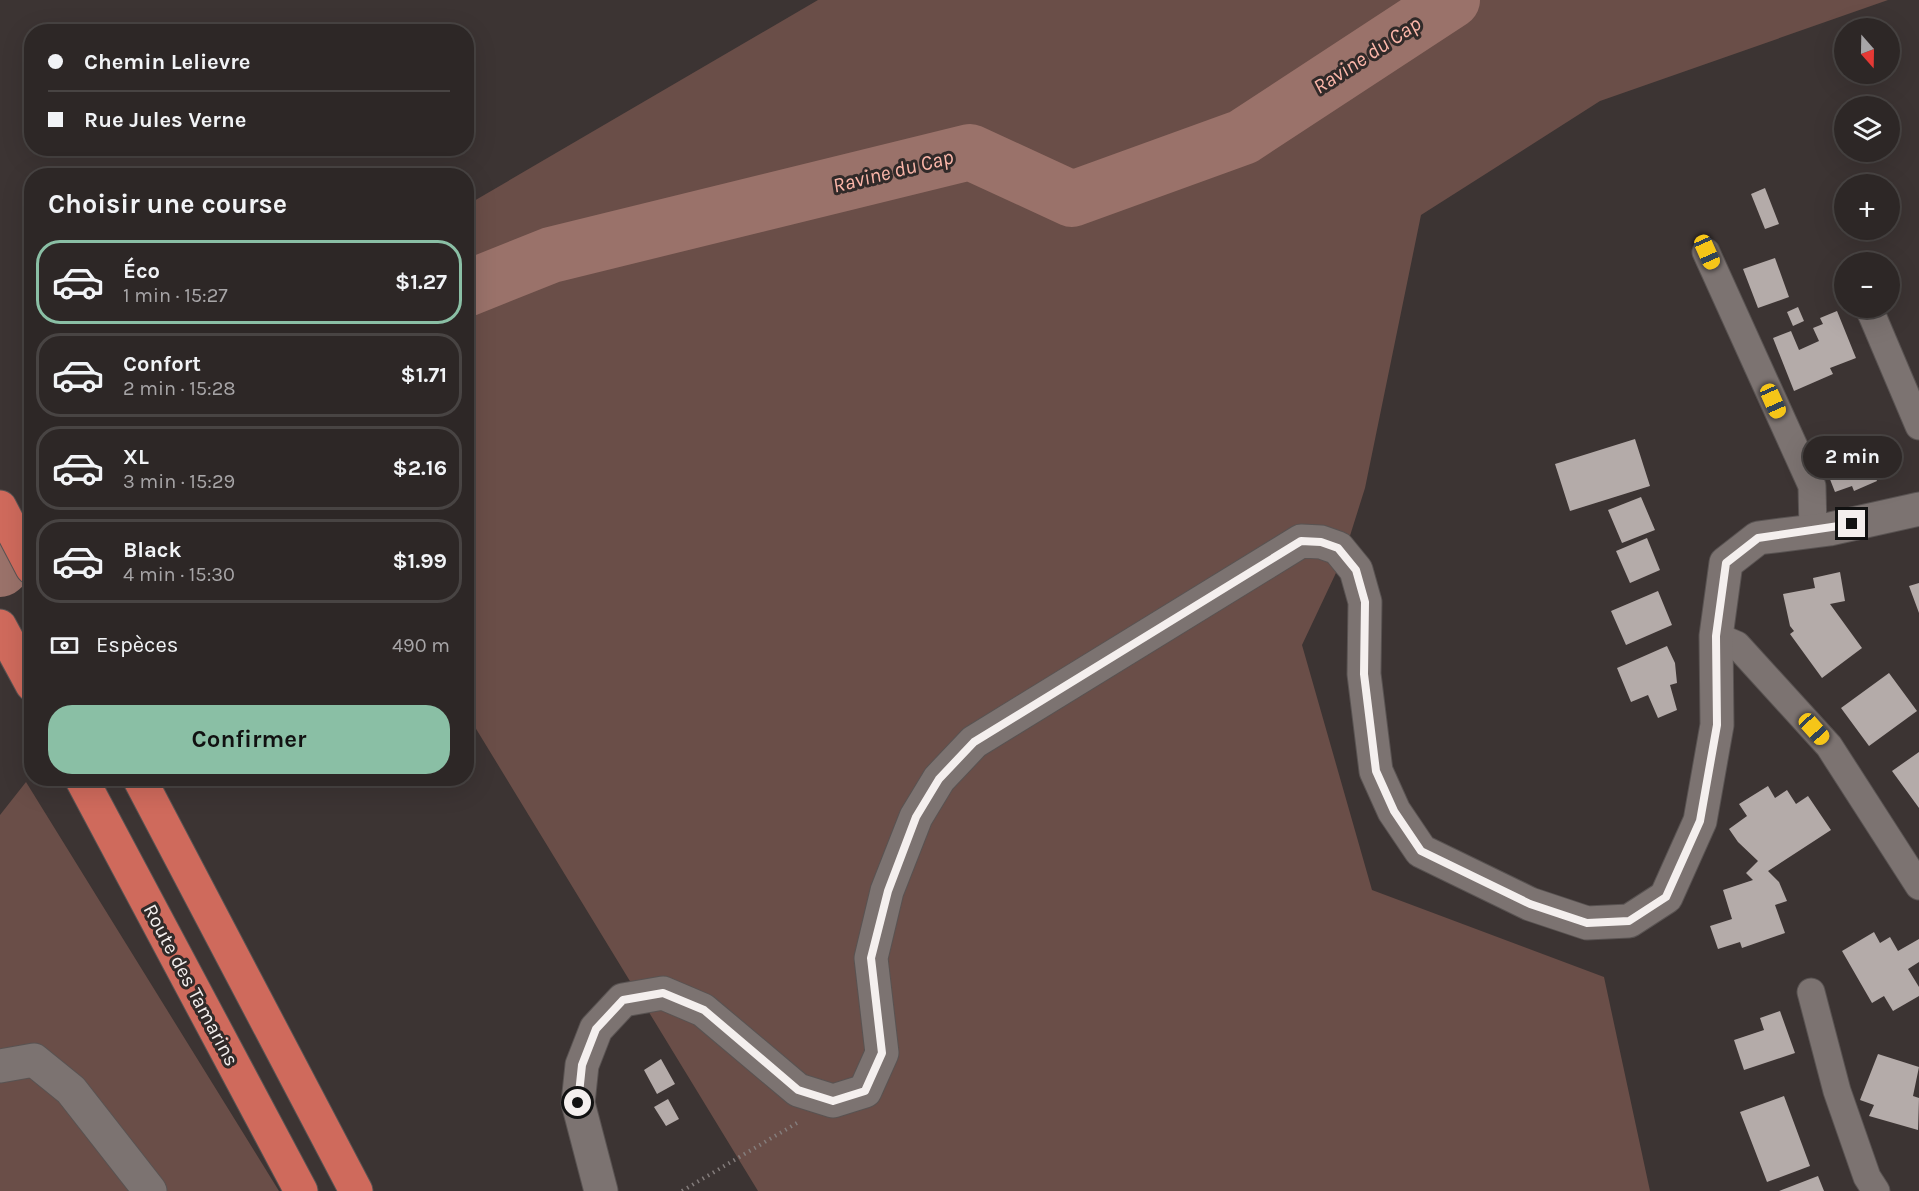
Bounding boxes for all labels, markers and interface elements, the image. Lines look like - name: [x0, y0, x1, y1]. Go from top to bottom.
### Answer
- water label: Ravine du Cap: [1309, 11, 1425, 99]
- north arrow: [1834, 18, 1900, 84]
- map controls: [1834, 18, 1900, 318]
- text: Chemin Lelievre: [84, 49, 250, 75]
- button: layers: [1834, 96, 1900, 162]
- text: Rue Jules Verne: [84, 107, 246, 133]
- water label: Ravine du Cap: [830, 144, 956, 198]
- button: +: [1834, 174, 1900, 240]
- text: Choisir une course: [48, 188, 287, 220]
- car: [1691, 232, 1723, 272]
- button: −: [1834, 252, 1900, 318]
- icon: car: [51, 255, 105, 309]
- text: Éco: [123, 258, 160, 284]
- text: $1.27: [395, 269, 447, 295]
- text: 1 min · 15:27: [123, 284, 228, 307]
- icon: car: [51, 348, 105, 402]
- text: Confort: [123, 351, 201, 377]
- text: $1.71: [400, 362, 447, 388]
- text: 2 min · 15:28: [123, 377, 236, 400]
- car: [1757, 381, 1789, 421]
- callout: 2 min: [1802, 437, 1902, 479]
- icon: car: [51, 441, 105, 495]
- text: XL: [123, 444, 149, 470]
- text: 2 min: [1825, 445, 1880, 468]
- text: $2.16: [393, 455, 447, 481]
- text: 3 min · 15:29: [123, 470, 235, 493]
- route end: [1838, 510, 1865, 537]
- icon: car: [51, 534, 105, 588]
- text: Black: [123, 537, 182, 563]
- text: $1.99: [392, 548, 447, 574]
- text: 4 min · 15:30: [123, 563, 235, 586]
- icon: cash: [48, 629, 81, 662]
- text: Espèces: [96, 632, 178, 658]
- text: 490 m: [392, 634, 450, 657]
- button: Confirmer: [48, 705, 450, 774]
- car: [1795, 710, 1833, 748]
- street label: Route des Tamarins: [139, 900, 243, 1070]
- route start: [564, 1089, 591, 1116]

